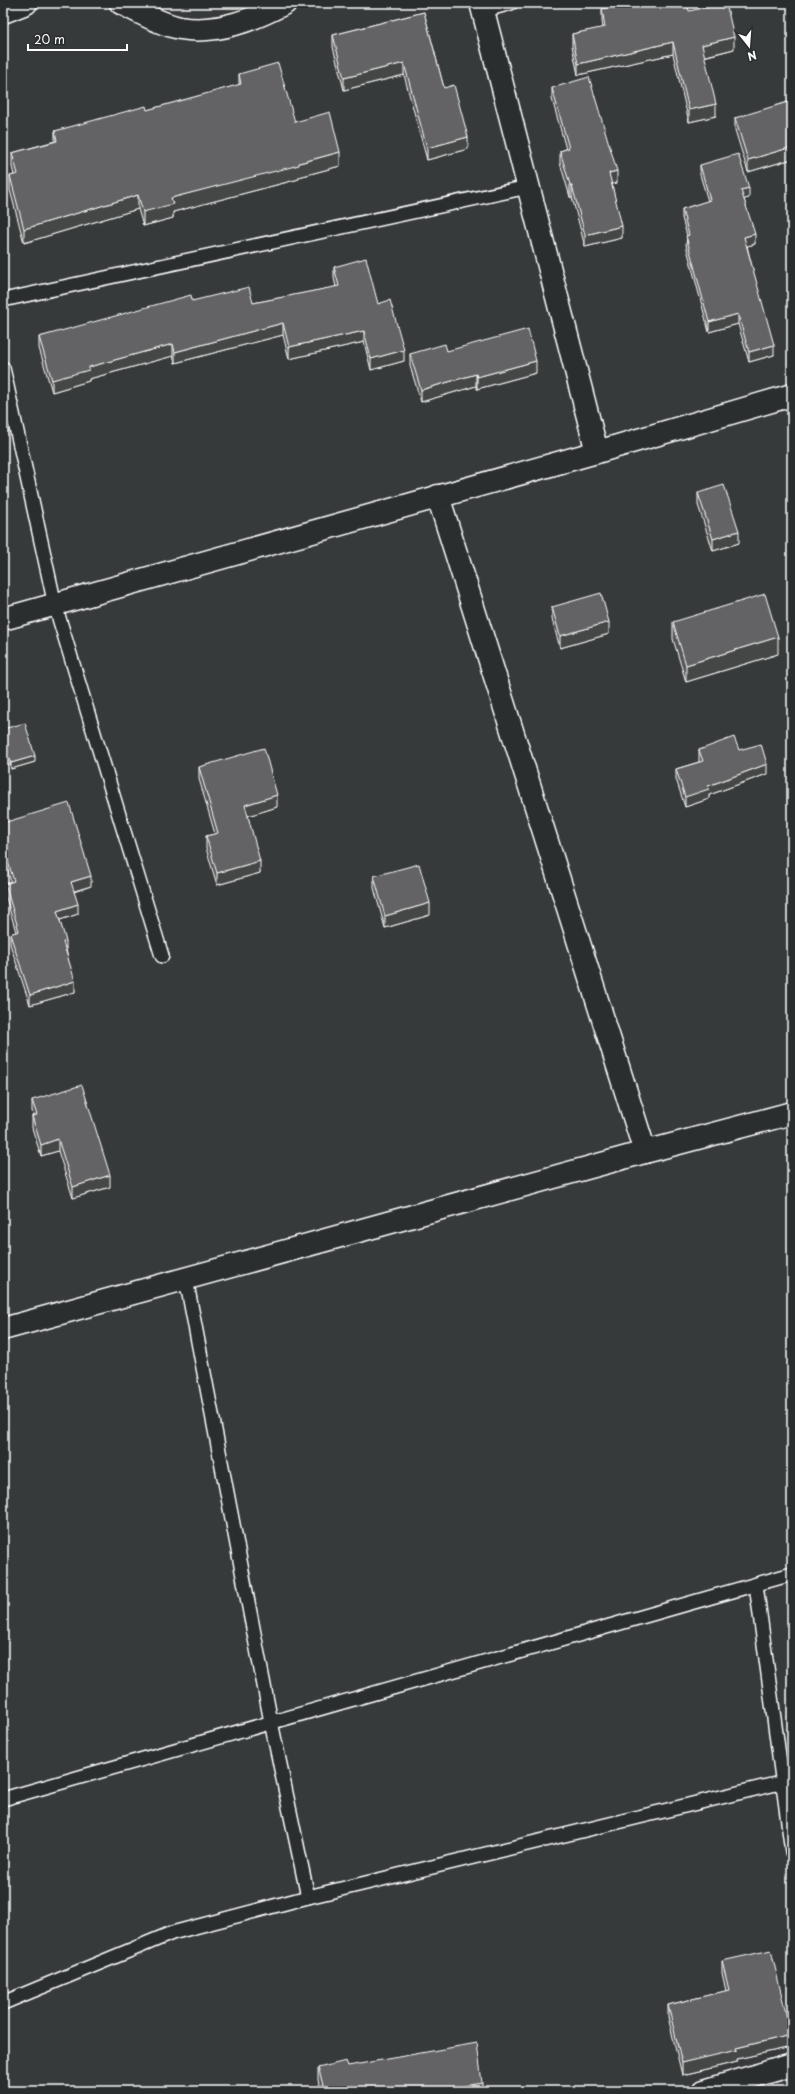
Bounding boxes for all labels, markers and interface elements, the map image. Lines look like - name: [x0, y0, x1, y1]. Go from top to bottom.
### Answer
- scale bar: [28, 26, 127, 52]
- north arrow: [729, 26, 769, 66]
- text: 20 m: [34, 30, 65, 48]
- text: N: [745, 47, 759, 66]

